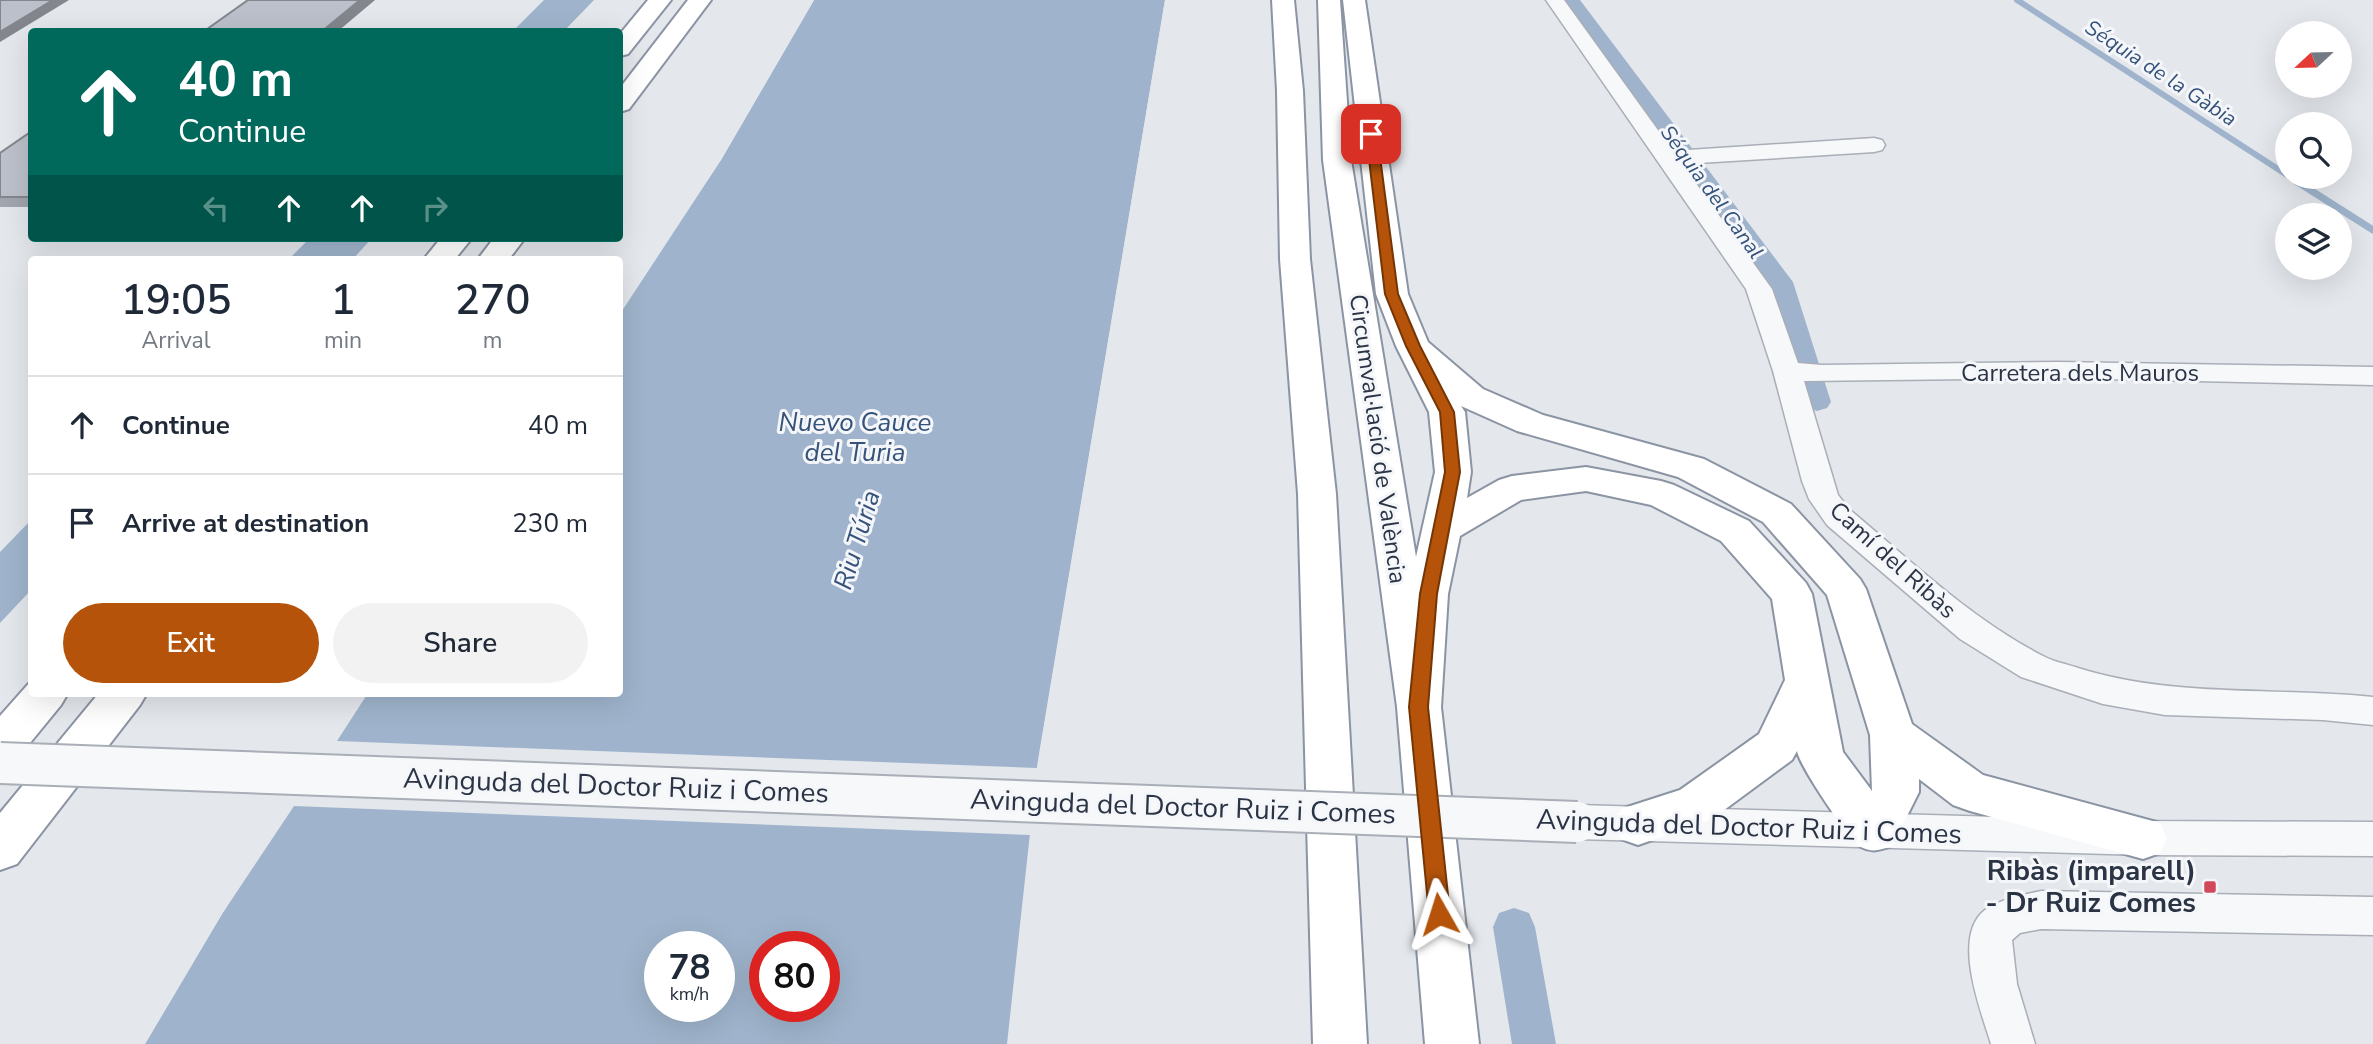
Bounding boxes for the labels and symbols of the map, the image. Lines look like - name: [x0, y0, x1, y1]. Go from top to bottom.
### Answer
- water label: Séquia de la Gàbia: [2080, 13, 2242, 133]
- north arrow: [2275, 21, 2352, 98]
- pin: [1341, 104, 1401, 164]
- water label: Séquia del Canal: [1654, 120, 1770, 264]
- street label: Circumval·lació de València: [1342, 292, 1414, 586]
- street label: Carretera dels Mauros: [1961, 357, 2199, 389]
- water label: Nuevo Cauce del Turia: [779, 405, 932, 470]
- water label: Riu Túria: [825, 486, 889, 594]
- street label: Camí del Ribàs: [1823, 494, 1963, 626]
- street label: Avinguda del Doctor Ruiz i Comes: [402, 760, 830, 812]
- street label: Avinguda del Doctor Ruiz i Comes: [969, 781, 1397, 833]
- street label: Avinguda del Doctor Ruiz i Comes: [1535, 801, 1963, 853]
- place label: Ribàs (imparell) - Dr Ruiz Comes: [1985, 852, 2196, 922]
- position arrow: [1402, 877, 1476, 951]
- marker: Ribàs (imparell) - Dr Ruiz Comes: [2202, 879, 2218, 895]
- speed limit sign: 80: [749, 931, 840, 1022]

